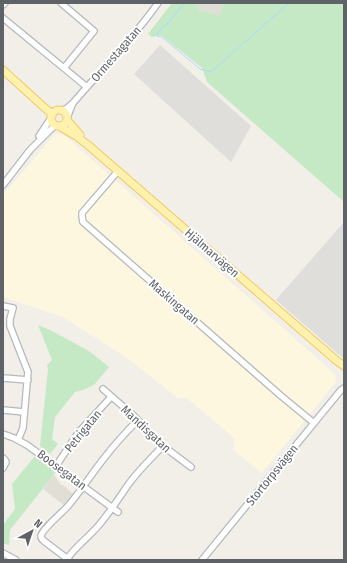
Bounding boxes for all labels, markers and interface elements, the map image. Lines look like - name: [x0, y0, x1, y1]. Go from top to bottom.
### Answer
- street label: Ormestagatan: [88, 23, 144, 85]
- street label: Hjälmarvägen: [182, 226, 242, 280]
- street label: Maskingatan: [146, 276, 202, 328]
- street label: Mandisgatan: [118, 403, 174, 455]
- street label: Petrigatan: [62, 407, 104, 455]
- street label: Stortorpsvägen: [243, 442, 301, 508]
- street label: Boosegatan: [35, 447, 89, 493]
- north arrow: [12, 511, 52, 551]
- text: N: [31, 517, 45, 531]

